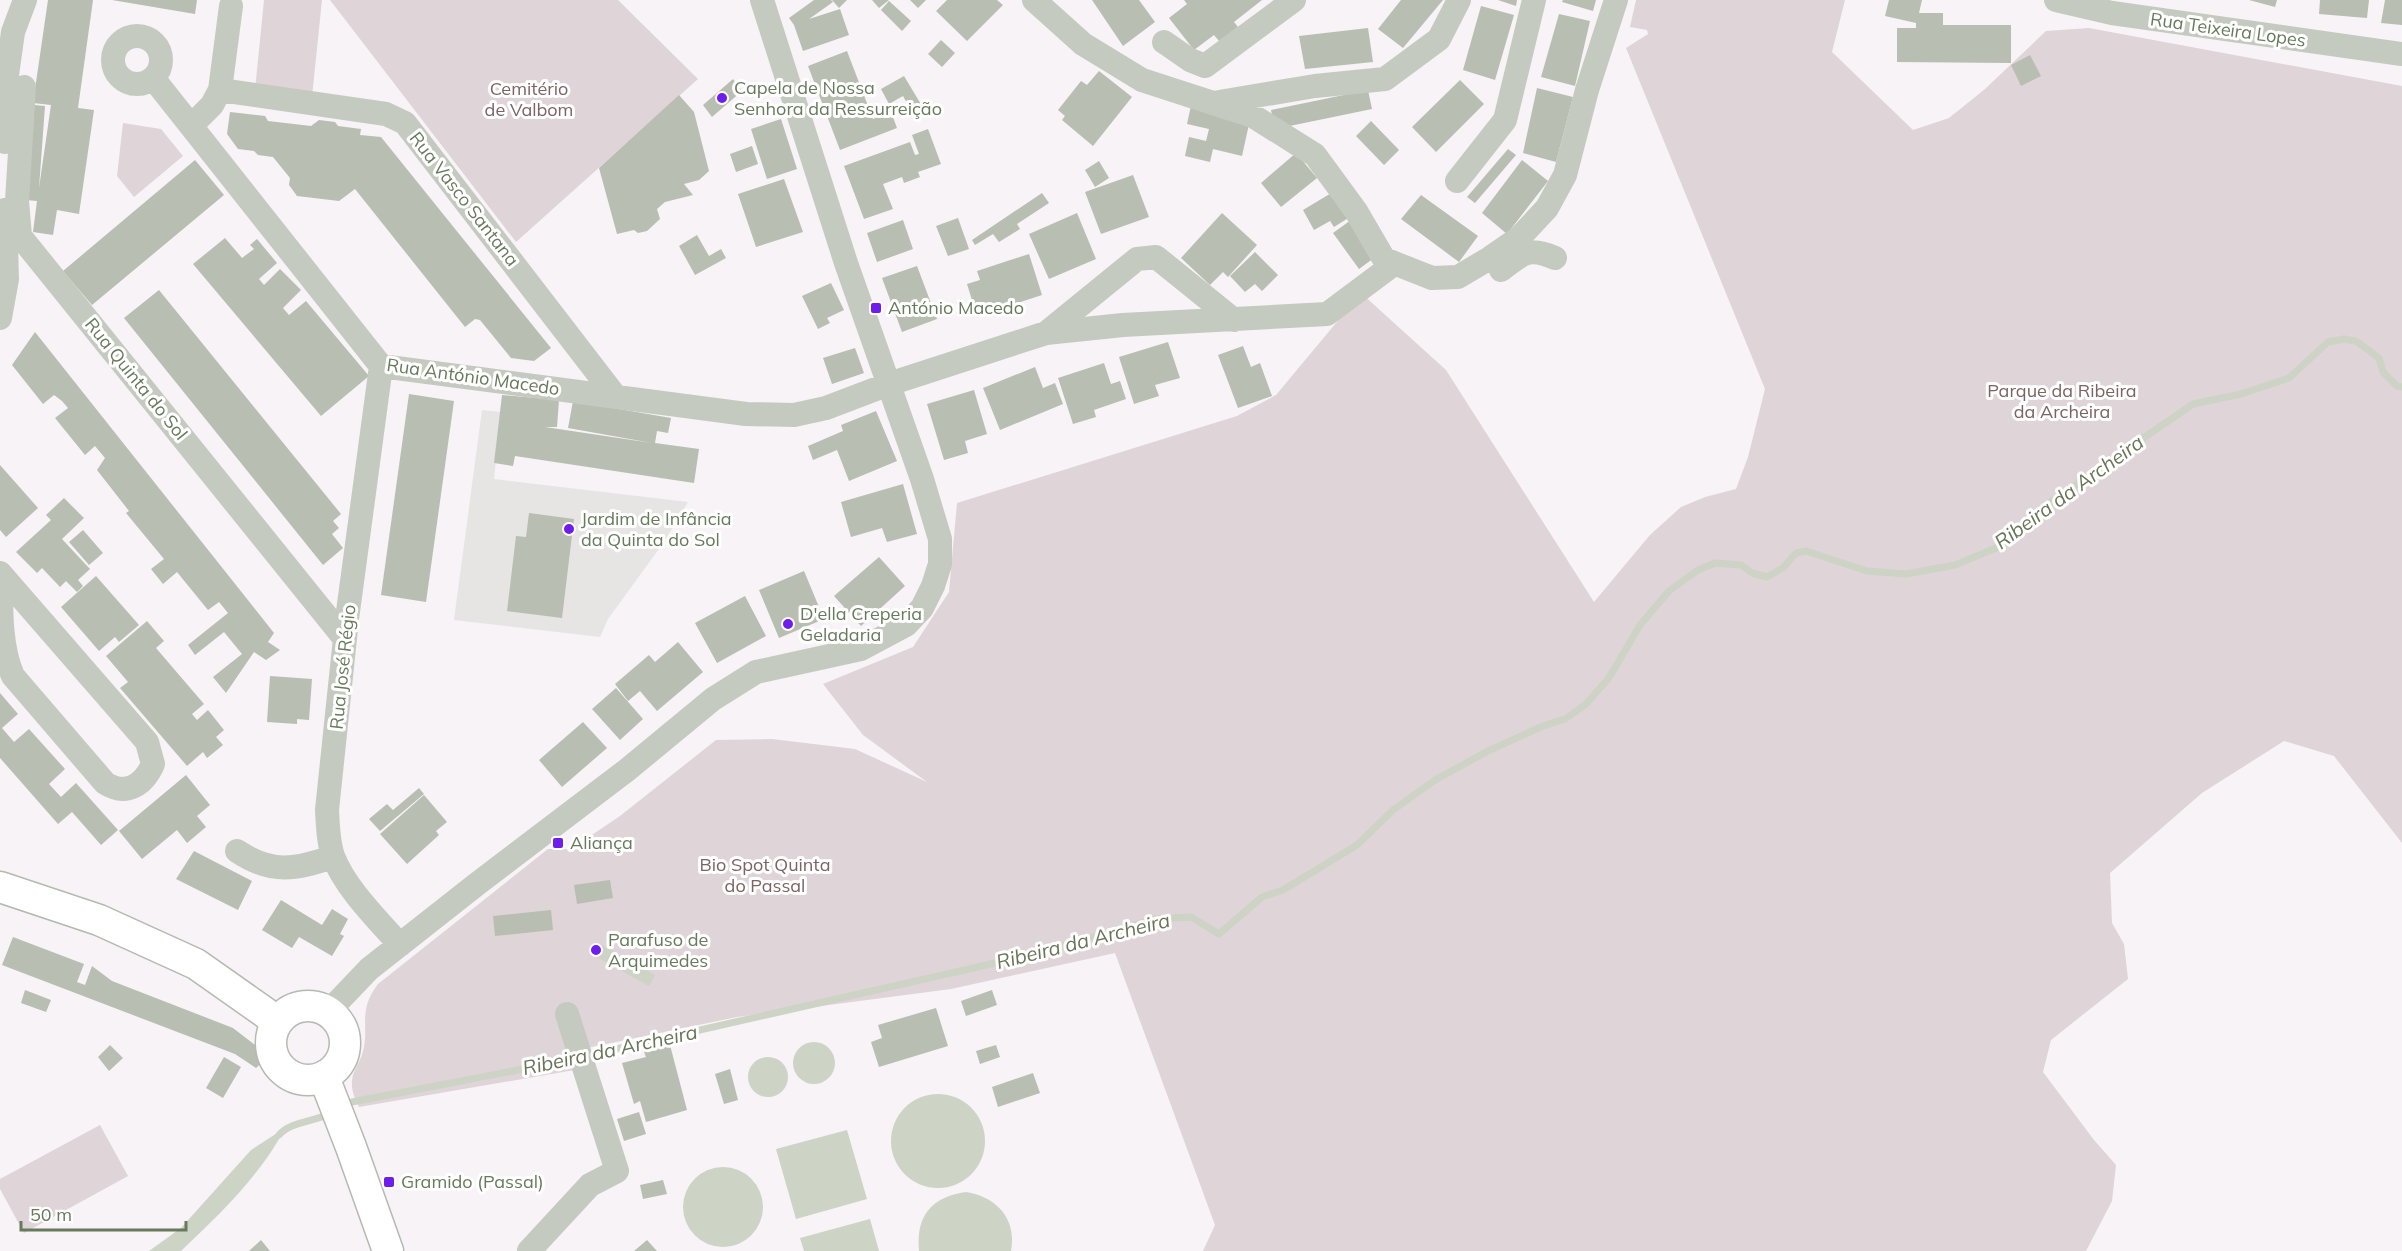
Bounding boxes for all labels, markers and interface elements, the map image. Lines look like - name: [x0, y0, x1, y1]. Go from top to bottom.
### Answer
- street label: Rua Teixeira Lopes: [2149, 7, 2307, 52]
- place label: Capela de Nossa Senhora da Ressurreição: [734, 76, 942, 120]
- park label: Cemitério de Valbom: [485, 77, 573, 121]
- marker: Capela de Nossa Senhora da Ressurreição: [715, 91, 729, 105]
- street label: Rua Vasco Santana: [405, 127, 524, 271]
- place label: António Macedo: [888, 296, 1024, 319]
- marker: António Macedo: [869, 301, 883, 315]
- street label: Rua Quinta do Sol: [80, 313, 193, 445]
- street label: Rua António Macedo: [385, 353, 561, 400]
- park label: Parque da Ribeira da Archeira: [1987, 379, 2137, 423]
- water label: Ribeira da Archeira: [1989, 429, 2148, 554]
- place label: Jardim de Infância da Quinta do Sol: [581, 507, 732, 551]
- marker: Jardim de Infância da Quinta do Sol: [562, 522, 576, 536]
- place label: D'ella Creperia Geladaria: [800, 602, 922, 646]
- street label: Rua José Régio: [325, 603, 360, 731]
- marker: D'ella Creperia Geladaria: [781, 617, 795, 631]
- place label: Aliança: [570, 831, 633, 854]
- marker: Aliança: [551, 836, 565, 850]
- park label: Bio Spot Quinta do Passal: [700, 853, 830, 897]
- water label: Ribeira da Archeira: [993, 907, 1172, 974]
- place label: Parafuso de Arquimedes: [608, 928, 708, 972]
- marker: Parafuso de Arquimedes: [589, 943, 603, 957]
- water label: Ribeira da Archeira: [520, 1019, 700, 1080]
- place label: Gramido (Passal): [401, 1170, 544, 1193]
- marker: Gramido (Passal): [382, 1175, 396, 1189]
- scale bar: [21, 1194, 186, 1232]
- text: 50 m: [30, 1203, 72, 1226]

